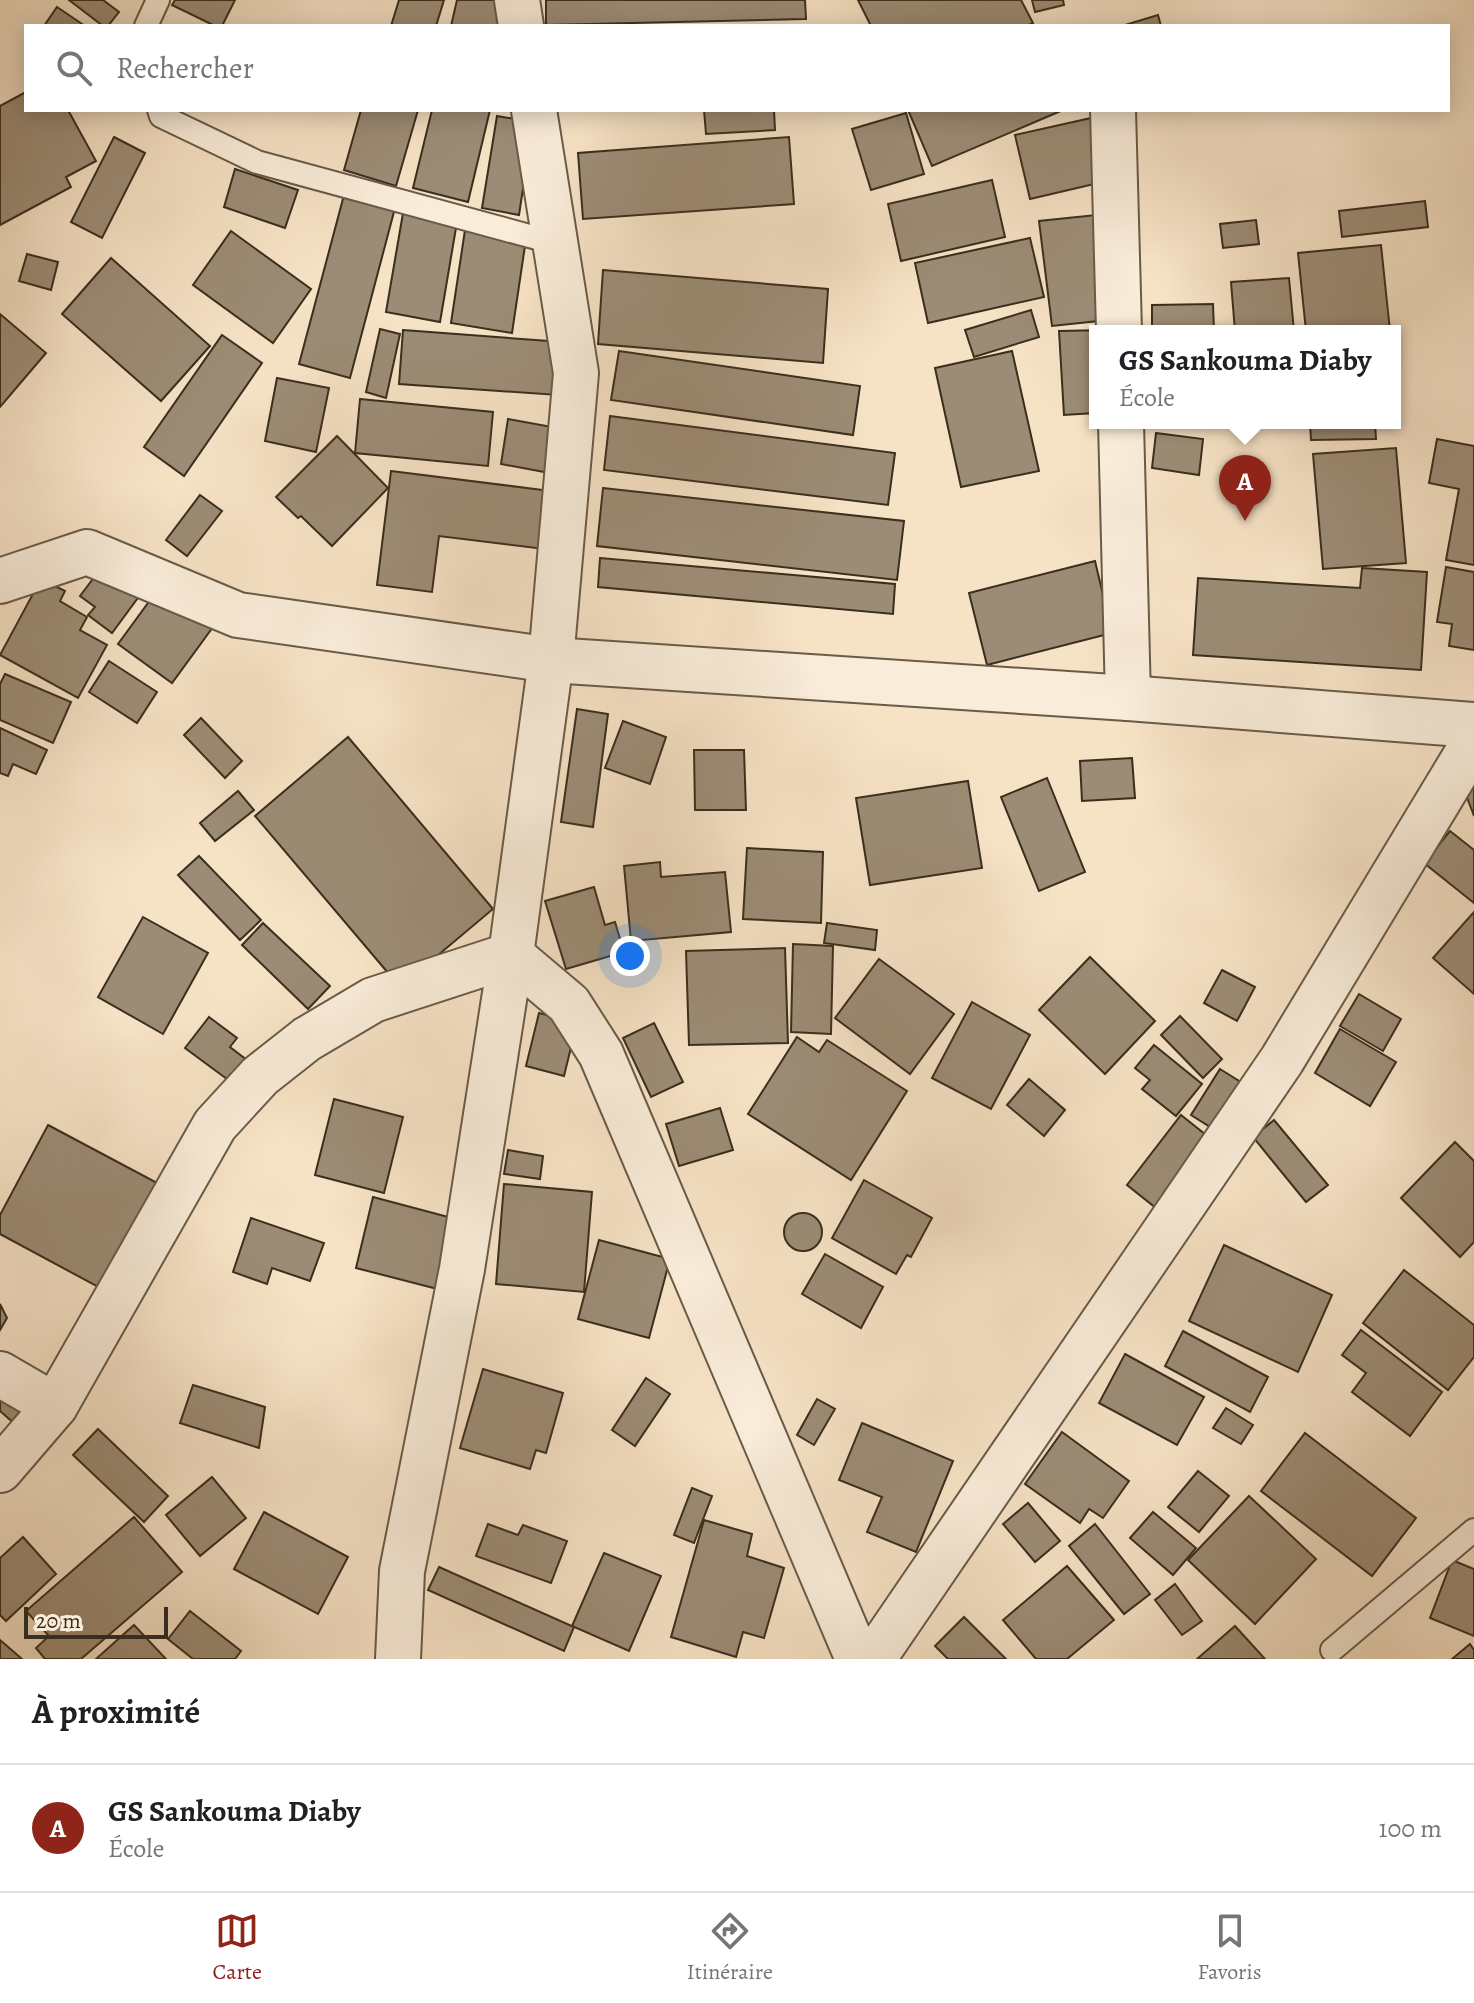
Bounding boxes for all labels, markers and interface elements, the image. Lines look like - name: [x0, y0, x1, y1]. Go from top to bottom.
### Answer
- search box: [24, 24, 1450, 112]
- icon: search: [52, 46, 96, 90]
- text: Rechercher: [116, 48, 254, 88]
- popup: [1089, 325, 1401, 429]
- text: GS Sankouma Diaby: [1119, 340, 1371, 380]
- text: École: [1119, 380, 1175, 415]
- pin: A: [1219, 455, 1271, 521]
- your location: [610, 936, 650, 976]
- scale bar: [24, 1603, 168, 1639]
- text: 20 m: [36, 1606, 81, 1636]
- text: À proximité: [32, 1688, 200, 1735]
- text: GS Sankouma Diaby: [108, 1791, 361, 1831]
- text: A: [50, 1811, 66, 1846]
- text: 100 m: [1379, 1811, 1442, 1846]
- text: École: [108, 1831, 164, 1866]
- tab: Carte: [212, 1909, 262, 1987]
- tab: Itinéraire: [687, 1909, 773, 1987]
- tab: Favoris: [1198, 1909, 1262, 1987]

